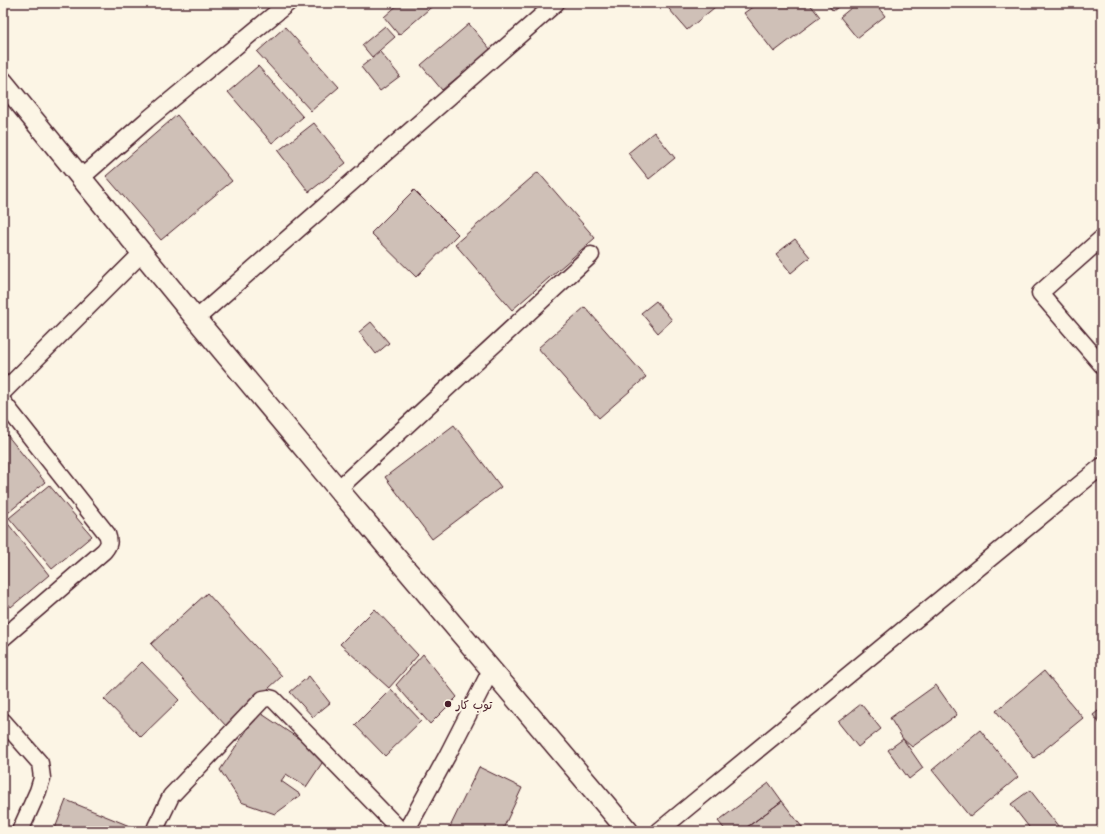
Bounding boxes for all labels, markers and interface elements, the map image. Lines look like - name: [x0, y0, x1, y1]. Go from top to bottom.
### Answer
- place label: توب كار: [455, 695, 493, 713]
- marker: توب كار: [443, 699, 453, 709]

